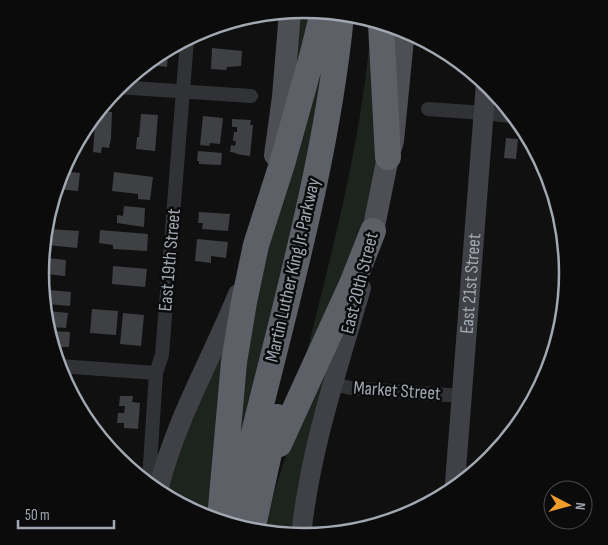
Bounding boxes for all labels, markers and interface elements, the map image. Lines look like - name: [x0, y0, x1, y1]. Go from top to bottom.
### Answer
- street label: Martin Luther King Jr. Parkway: [261, 175, 326, 364]
- street label: East 19th Street: [154, 208, 186, 312]
- street label: East 20th Street: [336, 230, 384, 336]
- street label: East 21st Street: [455, 232, 486, 335]
- street label: Market Street: [353, 376, 442, 406]
- north arrow: [543, 480, 593, 530]
- scale bar: [18, 498, 114, 530]
- text: N: [572, 502, 589, 511]
- text: 50 m: [25, 506, 50, 525]

